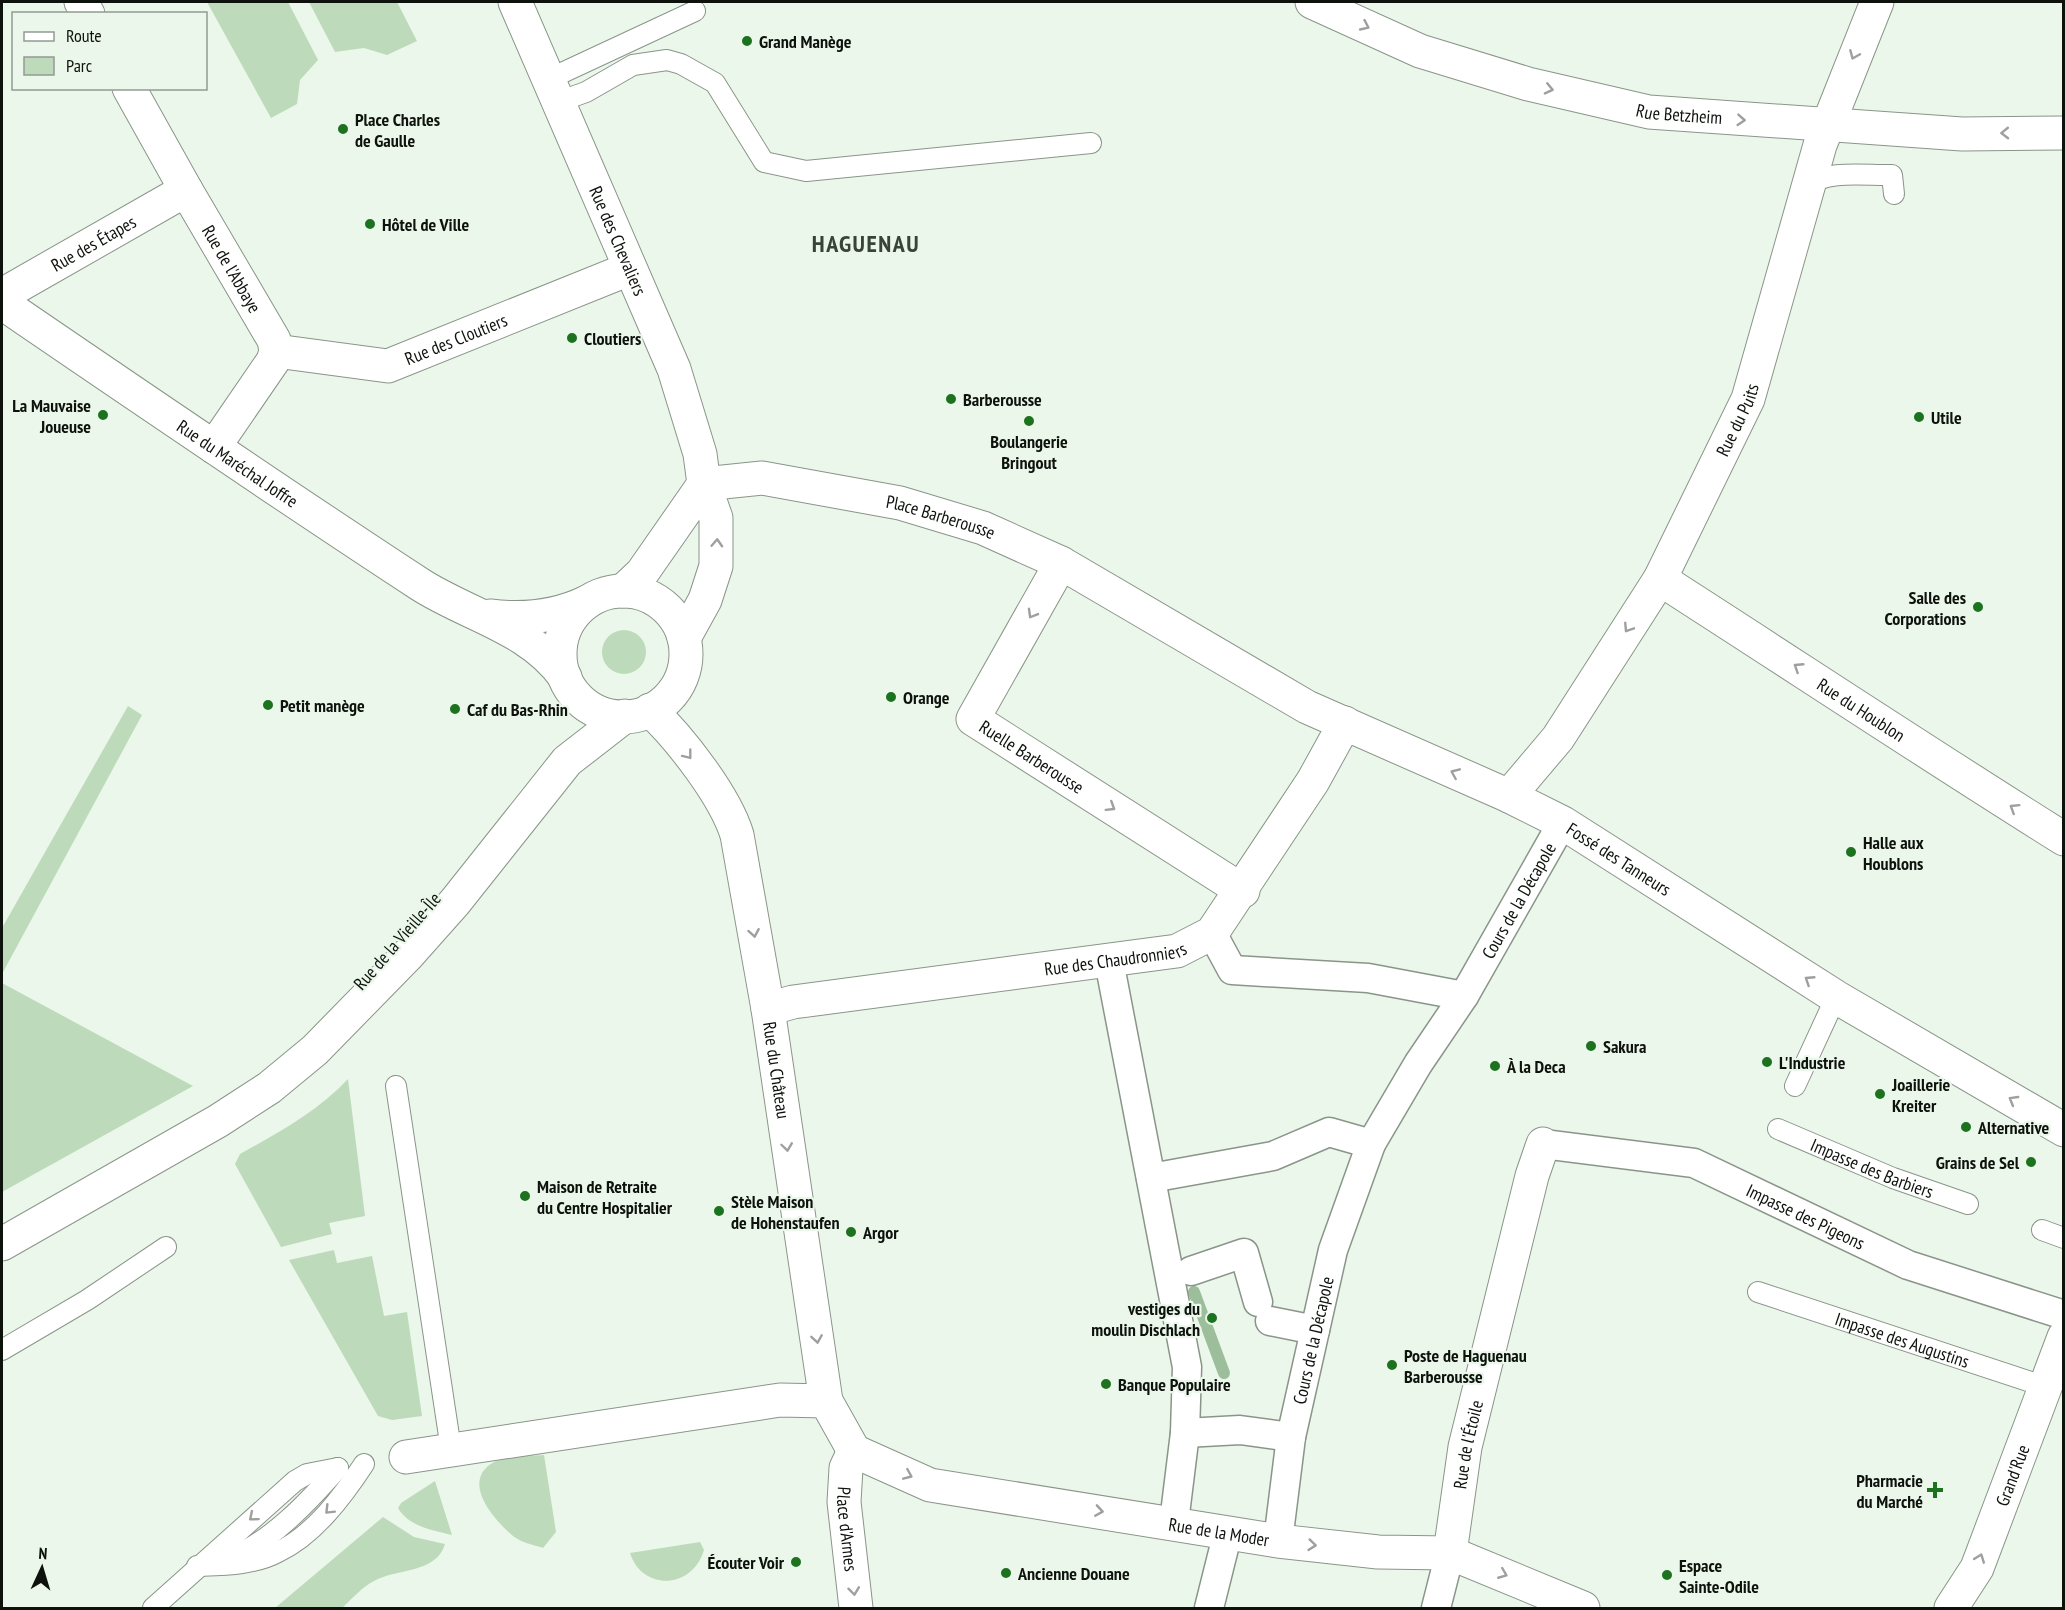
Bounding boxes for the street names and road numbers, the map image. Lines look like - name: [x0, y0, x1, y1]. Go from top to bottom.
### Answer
- street label: Rue Betzheim: [1634, 98, 1723, 129]
- street label: Rue des Chevaliers: [585, 182, 652, 299]
- street label: Rue des Étapes: [47, 210, 140, 276]
- street label: Rue de l'Abbaye: [197, 221, 267, 317]
- street label: Rue des Cloutiers: [401, 308, 510, 370]
- street label: Rue du Puits: [1710, 381, 1763, 460]
- street label: Rue du Maréchal Joffre: [173, 414, 303, 512]
- street label: Place Barberousse: [885, 489, 999, 544]
- street label: Rue du Houblon: [1813, 673, 1910, 746]
- street label: Ruelle Barberousse: [975, 715, 1089, 798]
- street label: Fossé des Tanneurs: [1563, 817, 1675, 900]
- street label: Cours de la Décapole: [1476, 838, 1560, 963]
- street label: Rue de la Vieille-Île: [348, 887, 446, 995]
- street label: Rue des Chaudronniers: [1043, 937, 1190, 980]
- street label: Rue du Château: [759, 1020, 796, 1120]
- street label: Impasse des Barbiers: [1807, 1133, 1937, 1203]
- street label: Impasse des Pigeons: [1743, 1178, 1869, 1254]
- street label: Cours de la Décapole: [1287, 1274, 1338, 1406]
- street label: Impasse des Augustins: [1832, 1307, 1972, 1372]
- street label: Rue de l'Étoile: [1448, 1398, 1488, 1490]
- street label: Grand'Rue: [1990, 1441, 2034, 1509]
- street label: Place d'Armes: [832, 1486, 863, 1572]
- street label: Rue de la Moder: [1167, 1512, 1271, 1551]

